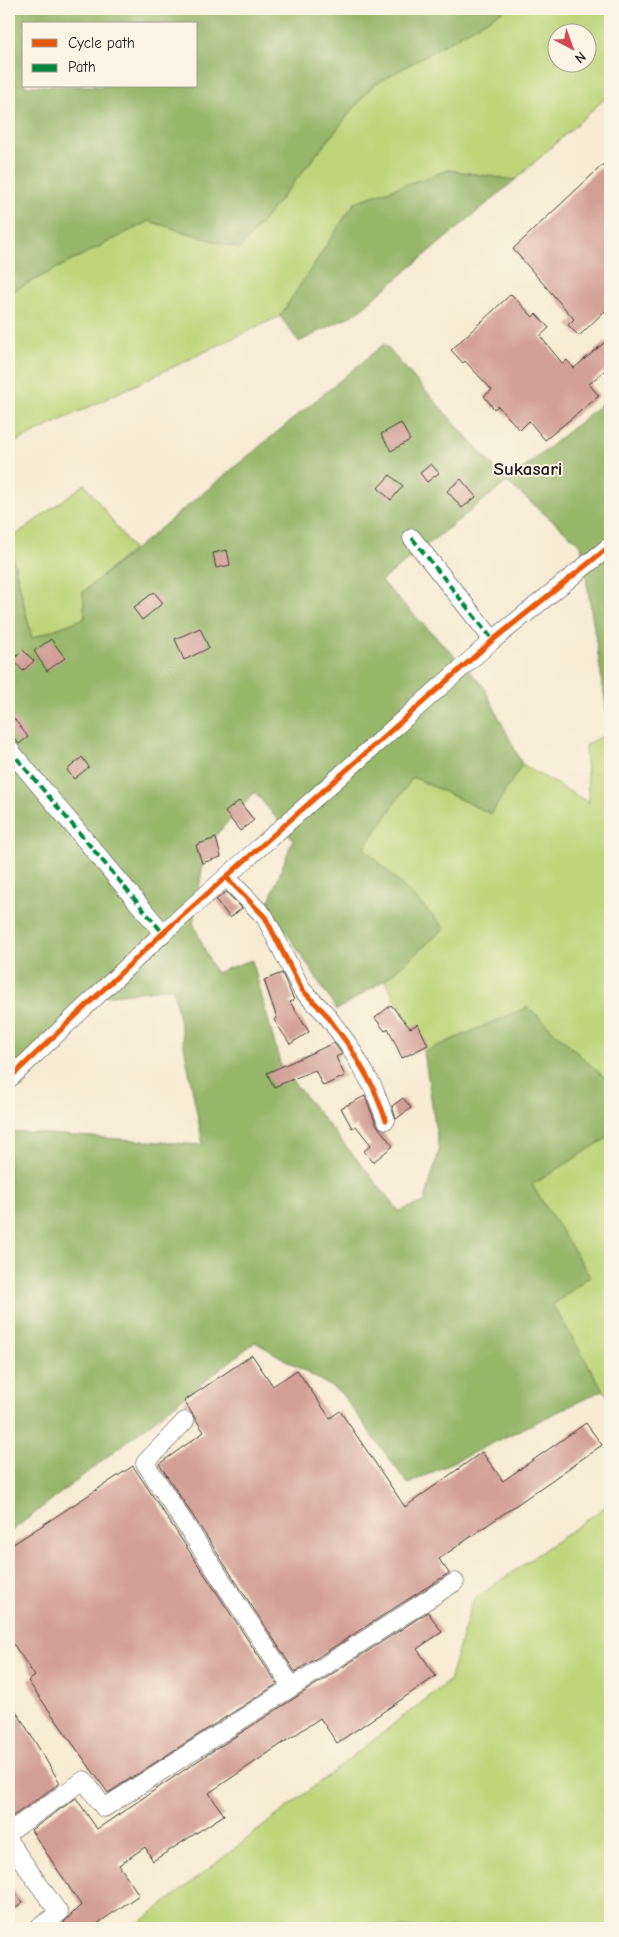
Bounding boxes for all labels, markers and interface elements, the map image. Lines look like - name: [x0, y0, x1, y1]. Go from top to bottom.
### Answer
- legend: [22, 22, 198, 88]
- north arrow: [546, 22, 596, 72]
- text: Cycle path: [68, 34, 135, 52]
- text: N: [571, 48, 589, 67]
- text: Path: [68, 58, 96, 76]
- district label: Sukasari: [494, 458, 562, 480]

